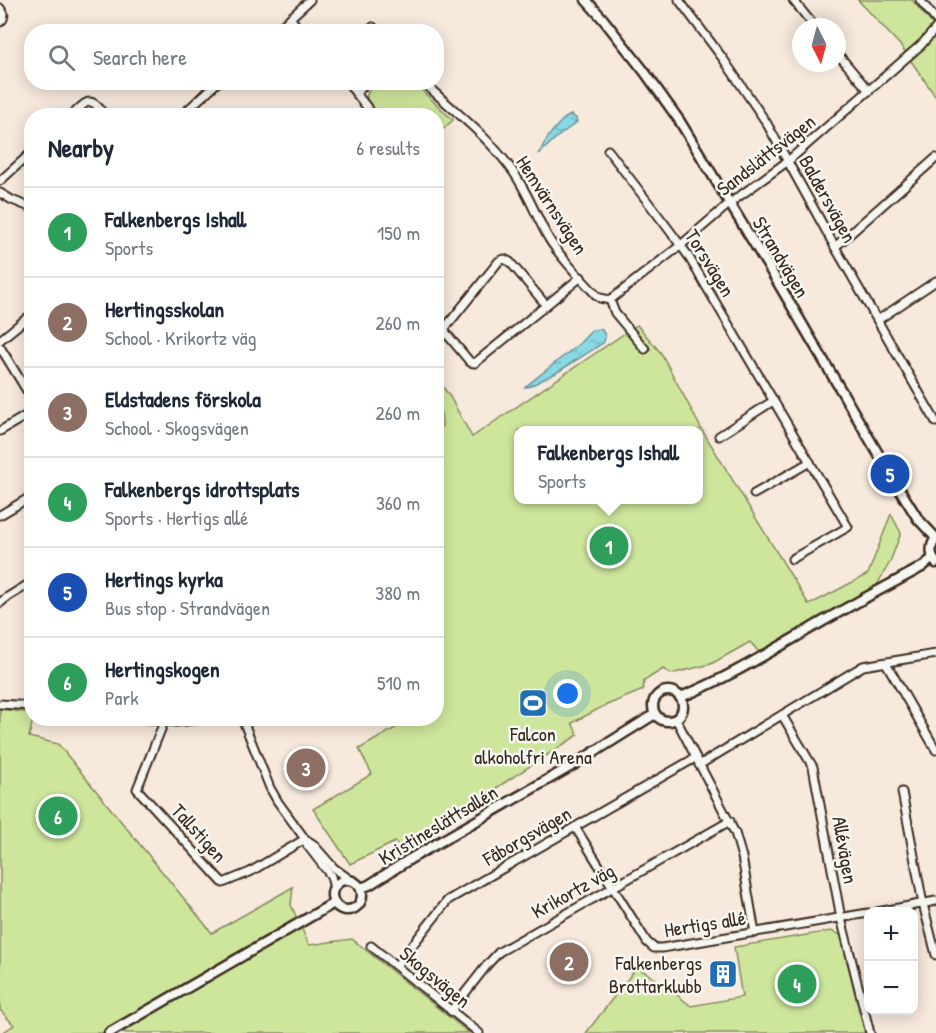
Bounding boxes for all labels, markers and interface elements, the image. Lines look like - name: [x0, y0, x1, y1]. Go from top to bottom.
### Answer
- north arrow: [792, 18, 846, 72]
- search box: [24, 24, 444, 90]
- icon: search: [45, 41, 78, 74]
- text: Search here: [93, 42, 187, 72]
- street label: Sandslättsvägen: [711, 108, 820, 202]
- text: Nearby: [48, 130, 114, 165]
- text: 6 results: [356, 134, 420, 161]
- street label: Hemvärnsvägen: [510, 150, 595, 259]
- street label: Baldersvägen: [793, 150, 864, 247]
- text: Falkenbergs Ishall: [105, 204, 246, 234]
- street label: Strandvägen: [747, 211, 816, 302]
- text: 1: [64, 219, 71, 246]
- text: 150 m: [377, 219, 420, 246]
- street label: Torsvägen: [679, 224, 742, 302]
- text: Sports: [105, 234, 153, 261]
- text: Hertingsskolan: [105, 294, 224, 324]
- text: 2: [63, 309, 72, 336]
- text: 260 m: [376, 309, 420, 336]
- text: School · Krikortz väg: [105, 324, 256, 351]
- text: Eldstadens förskola: [105, 384, 261, 414]
- text: 3: [63, 399, 72, 426]
- text: 260 m: [376, 399, 420, 426]
- text: School · Skogsvägen: [105, 414, 249, 441]
- popup: [514, 426, 703, 504]
- text: Falkenbergs Ishall: [538, 437, 679, 467]
- pin: 5: [870, 452, 910, 496]
- text: Sports: [538, 467, 586, 494]
- text: Falkenbergs idrottsplats: [105, 474, 300, 504]
- text: 4: [64, 489, 71, 516]
- text: 360 m: [376, 489, 420, 516]
- text: Sports · Hertigs allé: [105, 504, 248, 531]
- pin: 1: [590, 524, 628, 568]
- text: Hertings kyrka: [105, 564, 223, 594]
- text: 5: [63, 579, 72, 606]
- text: 380 m: [375, 579, 420, 606]
- text: Bus stop · Strandvägen: [105, 594, 270, 621]
- text: Hertingskogen: [105, 654, 220, 684]
- text: 6: [64, 669, 71, 696]
- text: 510 m: [377, 669, 420, 696]
- your location: [553, 679, 582, 708]
- text: Park: [105, 684, 138, 711]
- sports icon: Falcon alkoholfri Arena: [517, 687, 549, 719]
- place label: Falcon alkoholfri Arena: [474, 720, 592, 770]
- pin: 3: [286, 746, 326, 790]
- street label: Kristineslättsallén: [373, 778, 502, 871]
- pin: 6: [38, 794, 78, 838]
- street label: Tallstigen: [166, 797, 233, 868]
- street label: Fåborgsvägen: [477, 799, 576, 872]
- street label: Allévägen: [826, 814, 865, 886]
- street label: Krikortz väg: [526, 857, 619, 925]
- street label: Hertigs allé: [662, 904, 748, 943]
- map controls: [864, 907, 918, 1015]
- button: +: [864, 907, 918, 961]
- street label: Skogsvägen: [394, 940, 476, 1013]
- pin: 2: [550, 940, 588, 984]
- place label: Falkenbergs Brottarklubb: [609, 949, 702, 999]
- building icon: Falkenbergs Brottarklubb: [707, 958, 739, 990]
- button: −: [864, 961, 918, 1015]
- pin: 4: [778, 962, 816, 1006]

